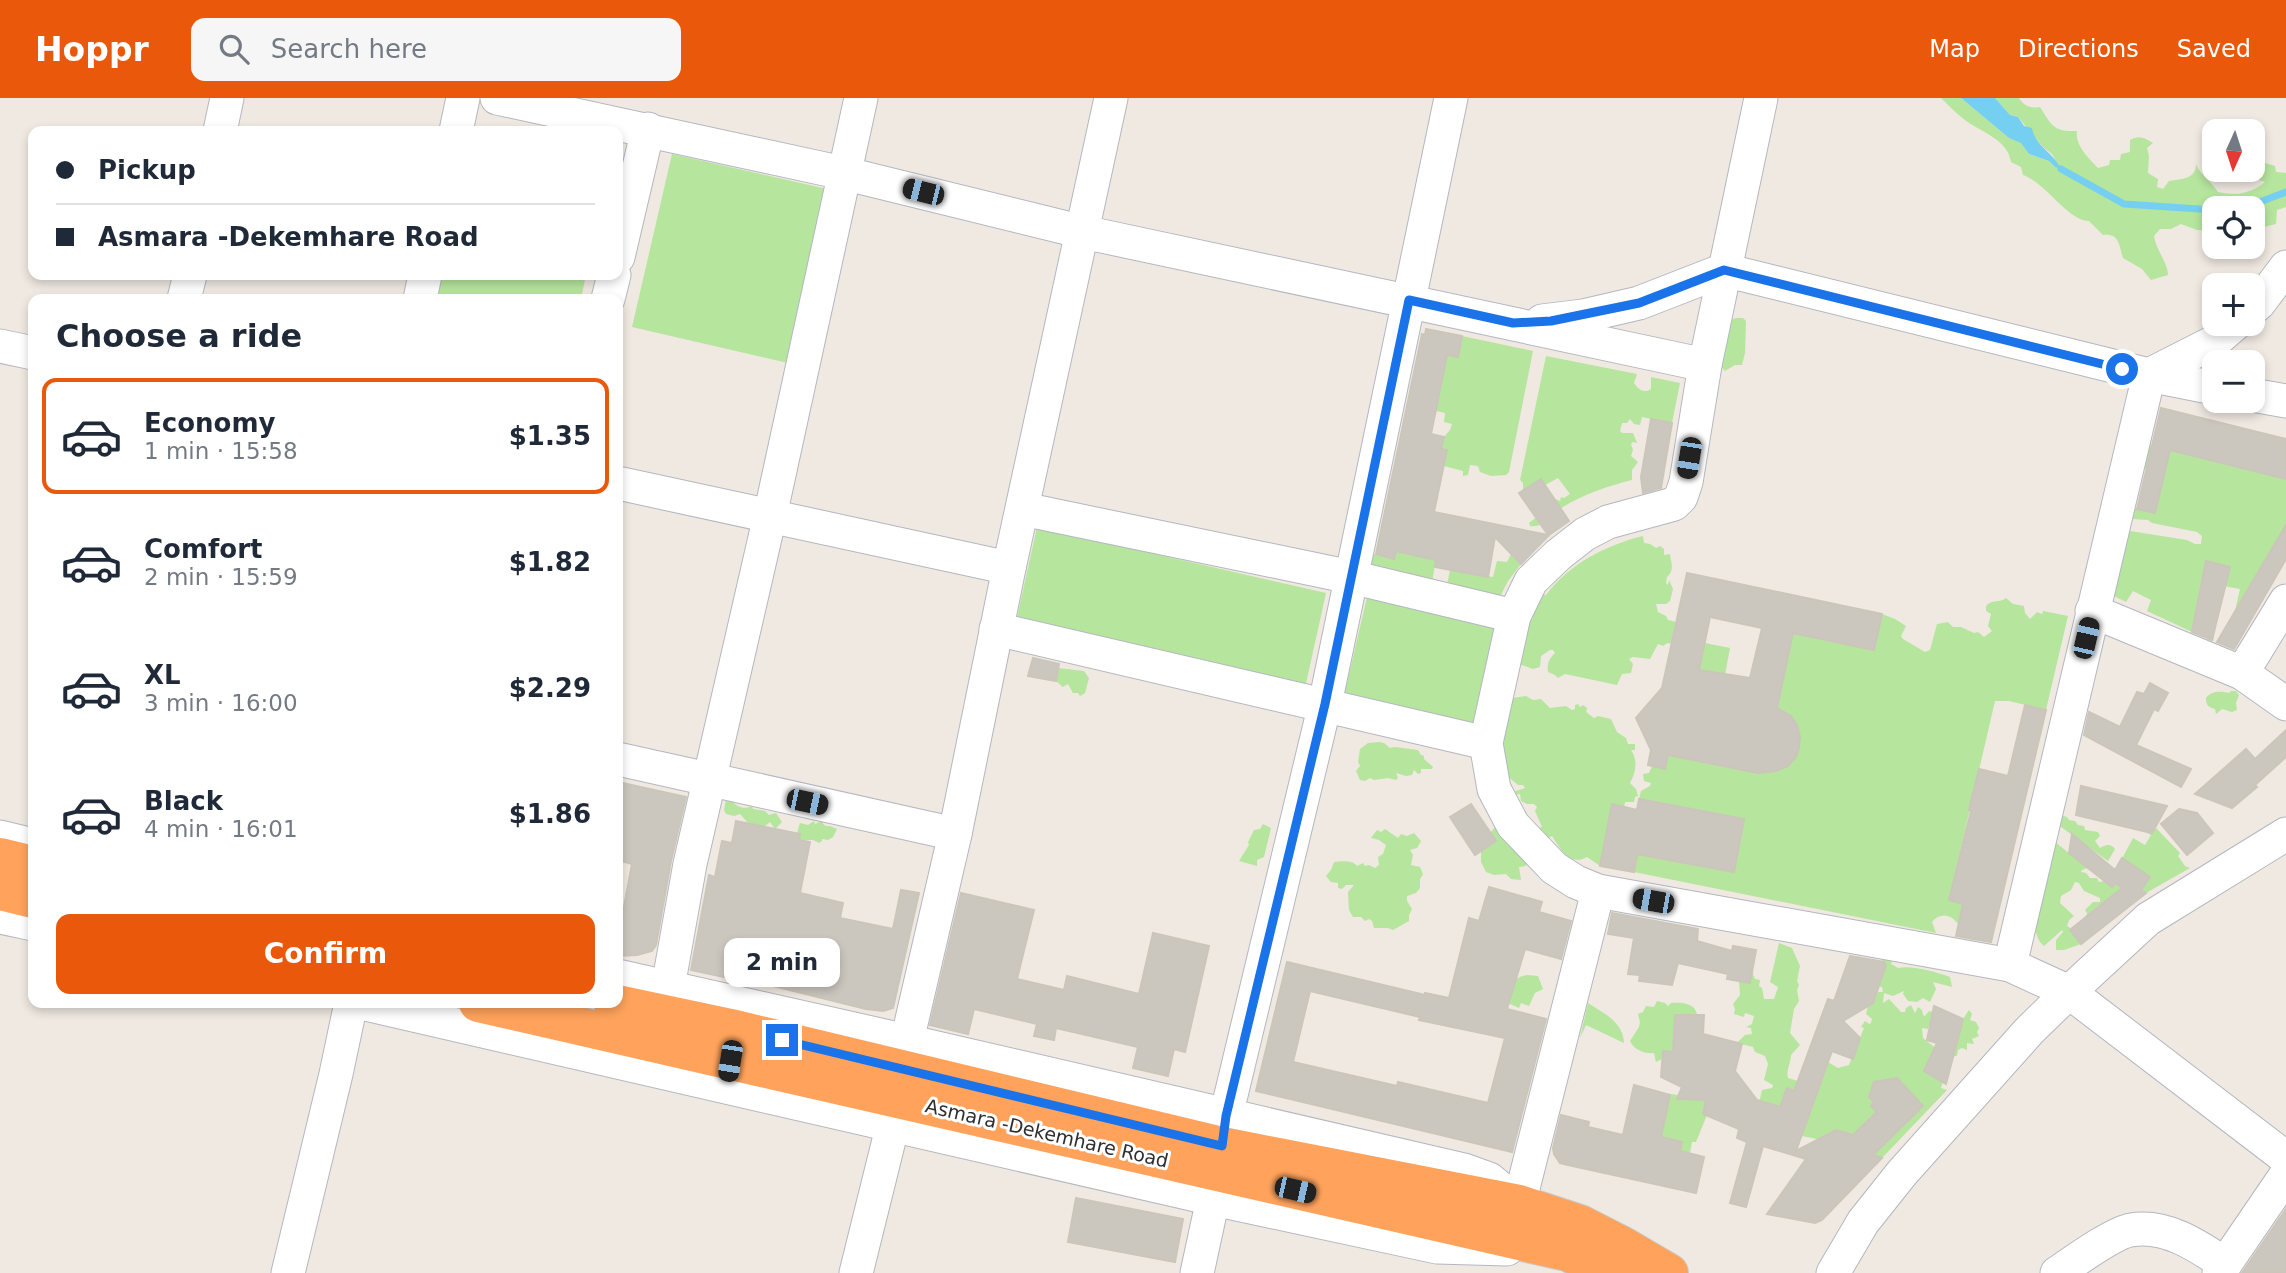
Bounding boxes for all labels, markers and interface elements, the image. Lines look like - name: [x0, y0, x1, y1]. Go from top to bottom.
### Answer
- search box: [191, 18, 681, 81]
- text: Hoppr: [35, 30, 149, 69]
- icon: search: [215, 30, 253, 68]
- text: Search here: [271, 34, 427, 64]
- text: Map: [1929, 35, 1980, 63]
- text: Directions: [2018, 35, 2139, 63]
- text: Saved: [2177, 35, 2251, 63]
- north arrow: [2202, 119, 2264, 182]
- map controls: [2202, 119, 2265, 413]
- text: Pickup: [98, 155, 196, 185]
- car: [901, 177, 946, 207]
- button: locate: [2202, 196, 2265, 259]
- text: Asmara -Dekemhare Road: [98, 222, 479, 252]
- button: +: [2202, 273, 2265, 336]
- text: Choose a ride: [56, 317, 302, 355]
- button: −: [2202, 350, 2265, 413]
- route start: [2106, 353, 2138, 385]
- icon: car: [60, 405, 123, 468]
- text: Economy: [144, 408, 275, 438]
- text: $1.35: [509, 421, 591, 451]
- car: [1676, 436, 1703, 480]
- text: 1 min · 15:58: [144, 438, 298, 464]
- icon: car: [60, 531, 123, 594]
- text: Comfort: [144, 534, 262, 564]
- text: $1.82: [509, 547, 591, 577]
- text: 2 min · 15:59: [144, 564, 298, 590]
- car: [2072, 615, 2101, 661]
- icon: car: [60, 657, 123, 720]
- text: XL: [144, 660, 181, 690]
- text: $2.29: [509, 673, 591, 703]
- text: 3 min · 16:00: [144, 690, 298, 716]
- icon: car: [60, 783, 123, 846]
- text: Black: [144, 786, 223, 816]
- car: [785, 787, 830, 817]
- text: $1.86: [509, 799, 591, 829]
- text: 4 min · 16:01: [144, 816, 298, 842]
- car: [1631, 887, 1676, 915]
- button: Confirm: [56, 914, 595, 994]
- callout: 2 min: [724, 939, 840, 988]
- text: 2 min: [746, 949, 818, 975]
- route end: [766, 1024, 798, 1056]
- car: [717, 1039, 744, 1083]
- street label: Asmara -Dekemhare Road: [923, 1094, 1171, 1172]
- car: [1273, 1175, 1318, 1205]

